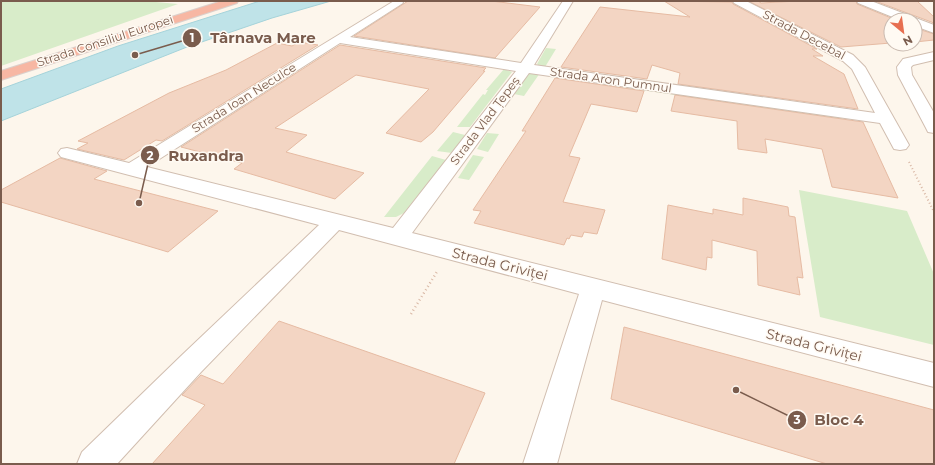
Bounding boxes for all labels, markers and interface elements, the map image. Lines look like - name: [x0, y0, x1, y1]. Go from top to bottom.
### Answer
- street label: Strada Decebal: [760, 6, 848, 63]
- street label: Strada Consiliul Europei: [35, 11, 175, 70]
- north arrow: [883, 12, 923, 52]
- callout: Târnava Mare: [182, 24, 323, 51]
- text: Târnava Mare: [210, 28, 316, 47]
- text: 1: [190, 30, 194, 45]
- text: N: [901, 32, 915, 49]
- street label: Strada Ioan Neculce: [189, 59, 299, 136]
- street label: Strada Aron Pumnul: [549, 64, 673, 95]
- street label: Strada Vlad Țepeș: [447, 74, 523, 168]
- callout: Ruxandra: [140, 142, 251, 169]
- text: Ruxandra: [168, 146, 244, 165]
- text: 2: [146, 148, 154, 163]
- street label: Strada Griviței: [450, 243, 550, 286]
- street label: Strada Griviței: [764, 324, 864, 367]
- callout: Bloc 4: [787, 406, 872, 433]
- text: Bloc 4: [814, 410, 864, 429]
- text: 3: [792, 412, 801, 427]

